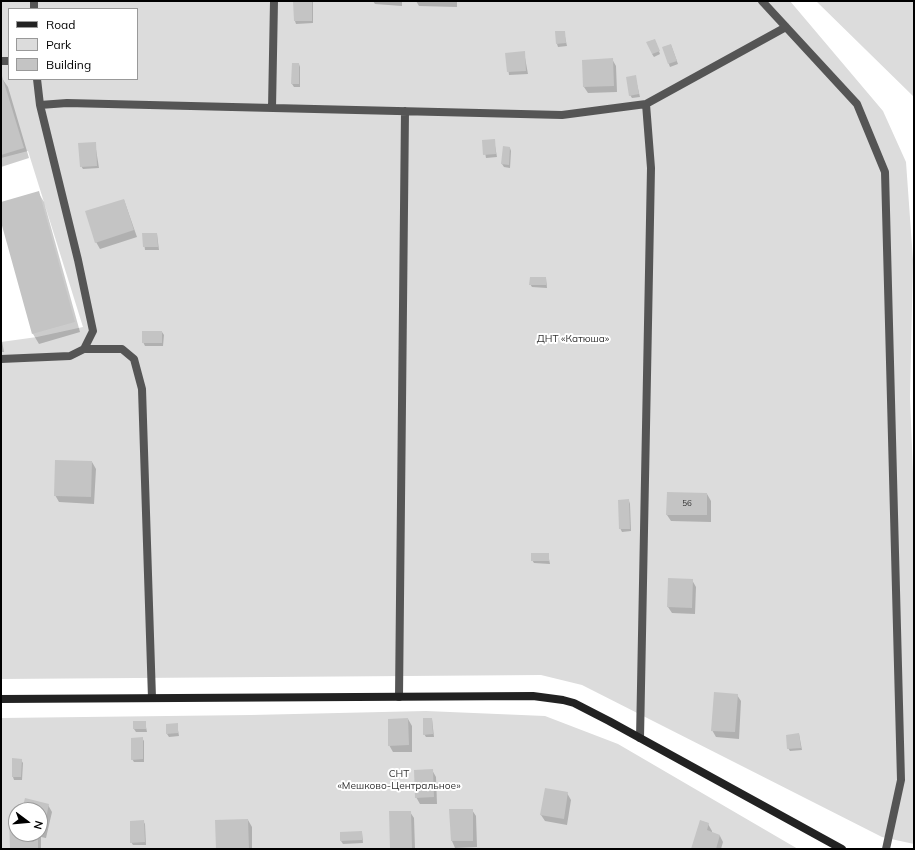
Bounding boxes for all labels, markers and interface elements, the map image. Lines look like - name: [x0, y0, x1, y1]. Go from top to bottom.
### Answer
- legend: [8, 8, 138, 80]
- text: Road: [46, 17, 75, 32]
- text: Park: [46, 37, 71, 52]
- text: Building: [46, 57, 91, 72]
- park label: ДНТ «Катюша»: [537, 333, 609, 345]
- house number: 56: [682, 499, 692, 509]
- park label: СНТ «Мешково-Центральное»: [337, 768, 461, 792]
- north arrow: [8, 802, 48, 842]
- text: N: [31, 819, 46, 831]

